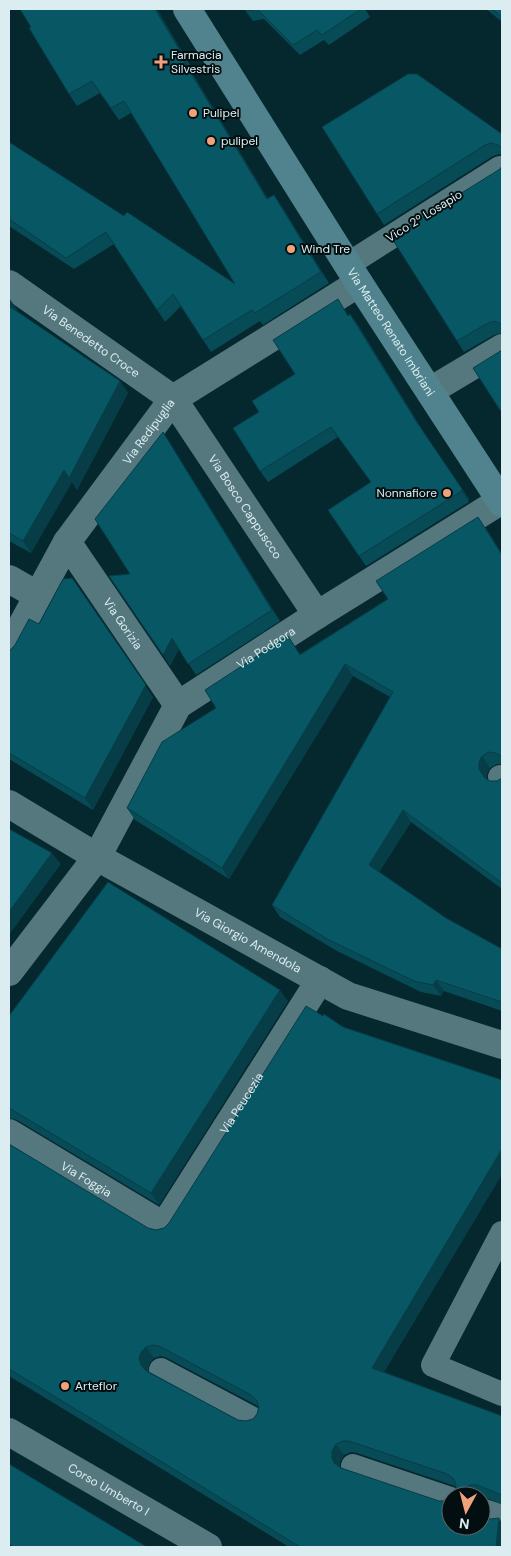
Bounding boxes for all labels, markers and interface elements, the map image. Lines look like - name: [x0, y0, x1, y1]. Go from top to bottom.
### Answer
- place label: Farmacia Silvestris: [171, 47, 221, 77]
- marker: Farmacia Silvestris: [155, 56, 167, 68]
- place label: Pulipel: [203, 105, 239, 121]
- marker: Pulipel: [187, 107, 199, 119]
- place label: pulipel: [221, 133, 258, 149]
- marker: pulipel: [205, 135, 217, 147]
- street label: Vico 2º Losapio: [383, 186, 465, 246]
- place label: Wind Tre: [301, 241, 350, 257]
- marker: Wind Tre: [285, 243, 297, 255]
- street label: Via Matteo Renato Imbriani: [343, 265, 439, 399]
- street label: Via Benedetto Croce: [39, 302, 143, 381]
- street label: Via Redipuglia: [119, 396, 178, 468]
- street label: Via Bosco Cappuscco: [204, 452, 286, 562]
- place label: Nonnafiore: [376, 485, 437, 501]
- marker: Nonnafiore: [441, 487, 453, 499]
- street label: Via Gorizia: [99, 595, 146, 653]
- street label: Via Podgora: [234, 623, 298, 673]
- street label: Via Giorgio Amendola: [191, 904, 304, 977]
- street label: Via Peucezia: [216, 1070, 267, 1137]
- street label: Via Foggia: [58, 1158, 115, 1201]
- place label: Arteflor: [75, 1378, 118, 1394]
- marker: Arteflor: [59, 1380, 71, 1392]
- street label: Corso Umberto I: [65, 1460, 152, 1519]
- north arrow: [441, 1486, 491, 1536]
- text: N: [458, 1514, 471, 1533]

